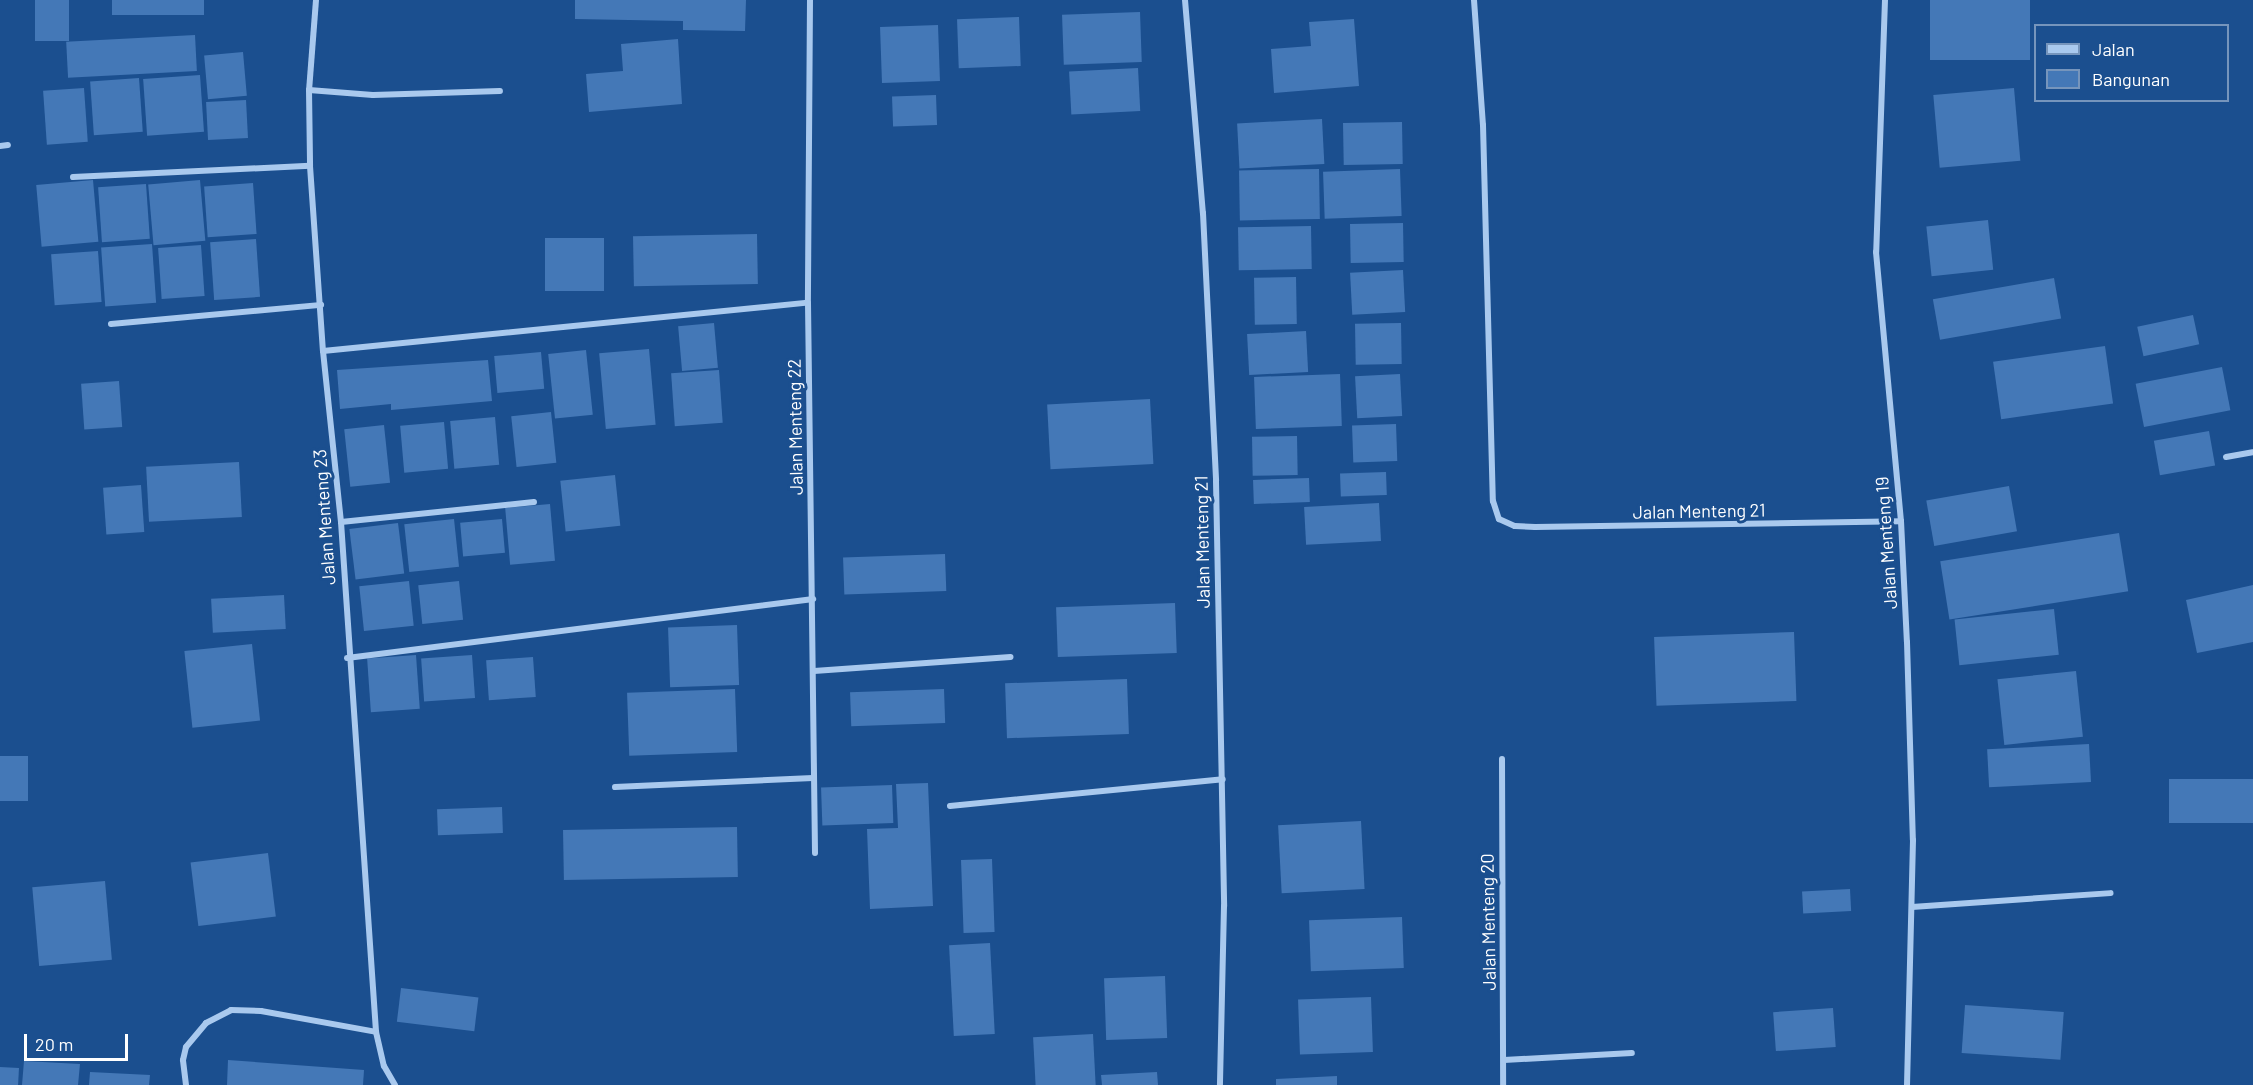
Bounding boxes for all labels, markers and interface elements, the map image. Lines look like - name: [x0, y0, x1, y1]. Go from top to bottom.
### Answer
- legend: [2034, 24, 2229, 102]
- text: Jalan: [2092, 38, 2135, 60]
- text: Bangunan: [2092, 68, 2170, 90]
- street label: Jalan Menteng 22: [783, 359, 807, 495]
- street label: Jalan Menteng 23: [308, 448, 340, 586]
- street label: Jalan Menteng 21: [1190, 475, 1214, 609]
- street label: Jalan Menteng 19: [1871, 476, 1901, 610]
- street label: Jalan Menteng 21: [1632, 499, 1766, 523]
- street label: Jalan Menteng 20: [1476, 853, 1500, 991]
- scale bar: [27, 1022, 130, 1060]
- text: 20 m: [35, 1033, 73, 1055]

